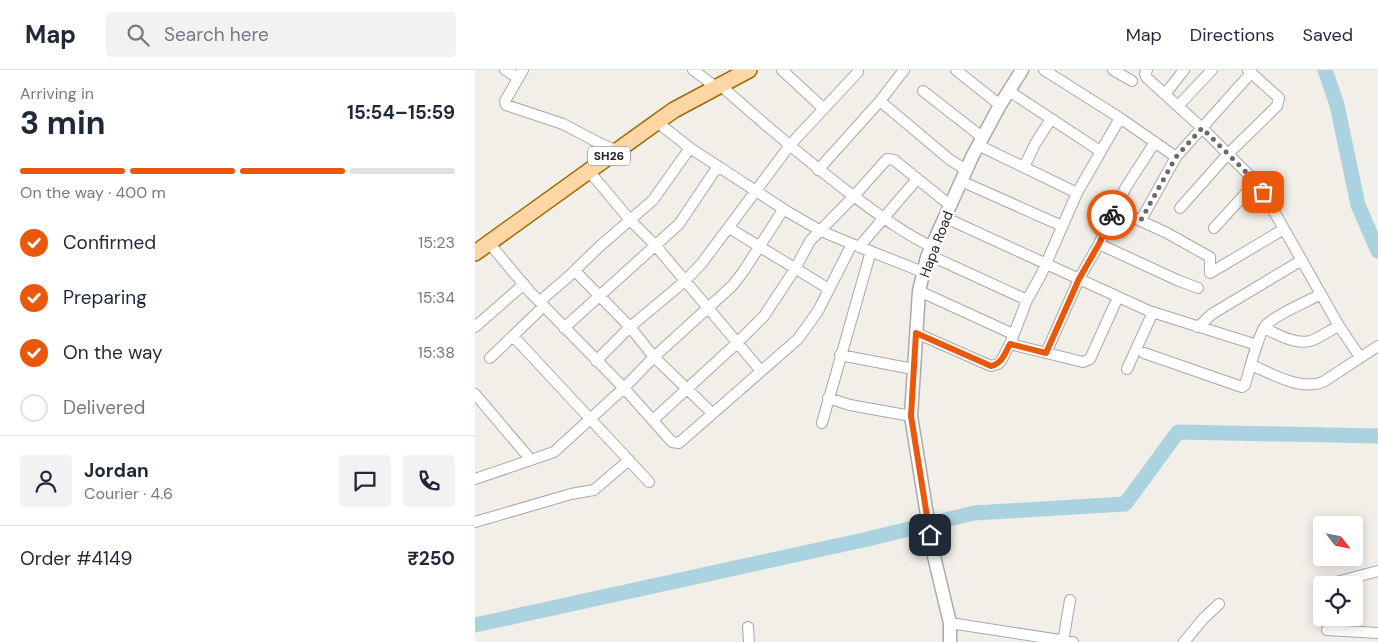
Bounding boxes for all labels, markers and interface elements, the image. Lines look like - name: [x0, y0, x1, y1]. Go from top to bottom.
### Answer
- search box: [106, 12, 456, 57]
- text: Map: [25, 19, 76, 50]
- icon: search: [124, 21, 152, 49]
- text: Search here: [164, 22, 269, 47]
- text: Map: [1126, 23, 1162, 47]
- text: Directions: [1190, 23, 1275, 47]
- text: Saved: [1303, 23, 1353, 47]
- text: Arriving in: [20, 83, 94, 104]
- text: 15:54–15:59: [347, 100, 455, 125]
- text: 3 min: [20, 102, 105, 144]
- road number: SH26: [588, 146, 630, 165]
- pin: [1242, 171, 1284, 213]
- icon: bag: [1249, 178, 1277, 206]
- text: On the way · 400 m: [20, 182, 166, 203]
- courier: [1087, 190, 1137, 240]
- icon: bike: [1098, 201, 1126, 229]
- street label: Hapa Road: [915, 208, 957, 280]
- icon: check: [20, 229, 48, 257]
- text: Confirmed: [63, 230, 156, 255]
- text: 15:23: [418, 232, 455, 253]
- icon: check: [20, 284, 48, 312]
- text: Preparing: [63, 285, 147, 310]
- text: 15:34: [418, 287, 455, 308]
- icon: check: [20, 339, 48, 367]
- text: On the way: [63, 340, 163, 365]
- text: 15:38: [418, 342, 455, 363]
- text: Delivered: [63, 395, 145, 420]
- button: person: [20, 455, 72, 507]
- button: chat: [339, 455, 391, 507]
- button: phone: [403, 455, 455, 507]
- text: Jordan: [84, 458, 149, 483]
- text: Courier · 4.6: [84, 483, 173, 504]
- pin: [909, 514, 951, 556]
- north arrow: [1313, 516, 1363, 566]
- map controls: [1313, 516, 1363, 626]
- icon: home: [916, 521, 944, 549]
- text: Order #4149: [20, 546, 132, 571]
- text: ₹250: [407, 546, 455, 571]
- button: locate: [1313, 576, 1363, 626]

